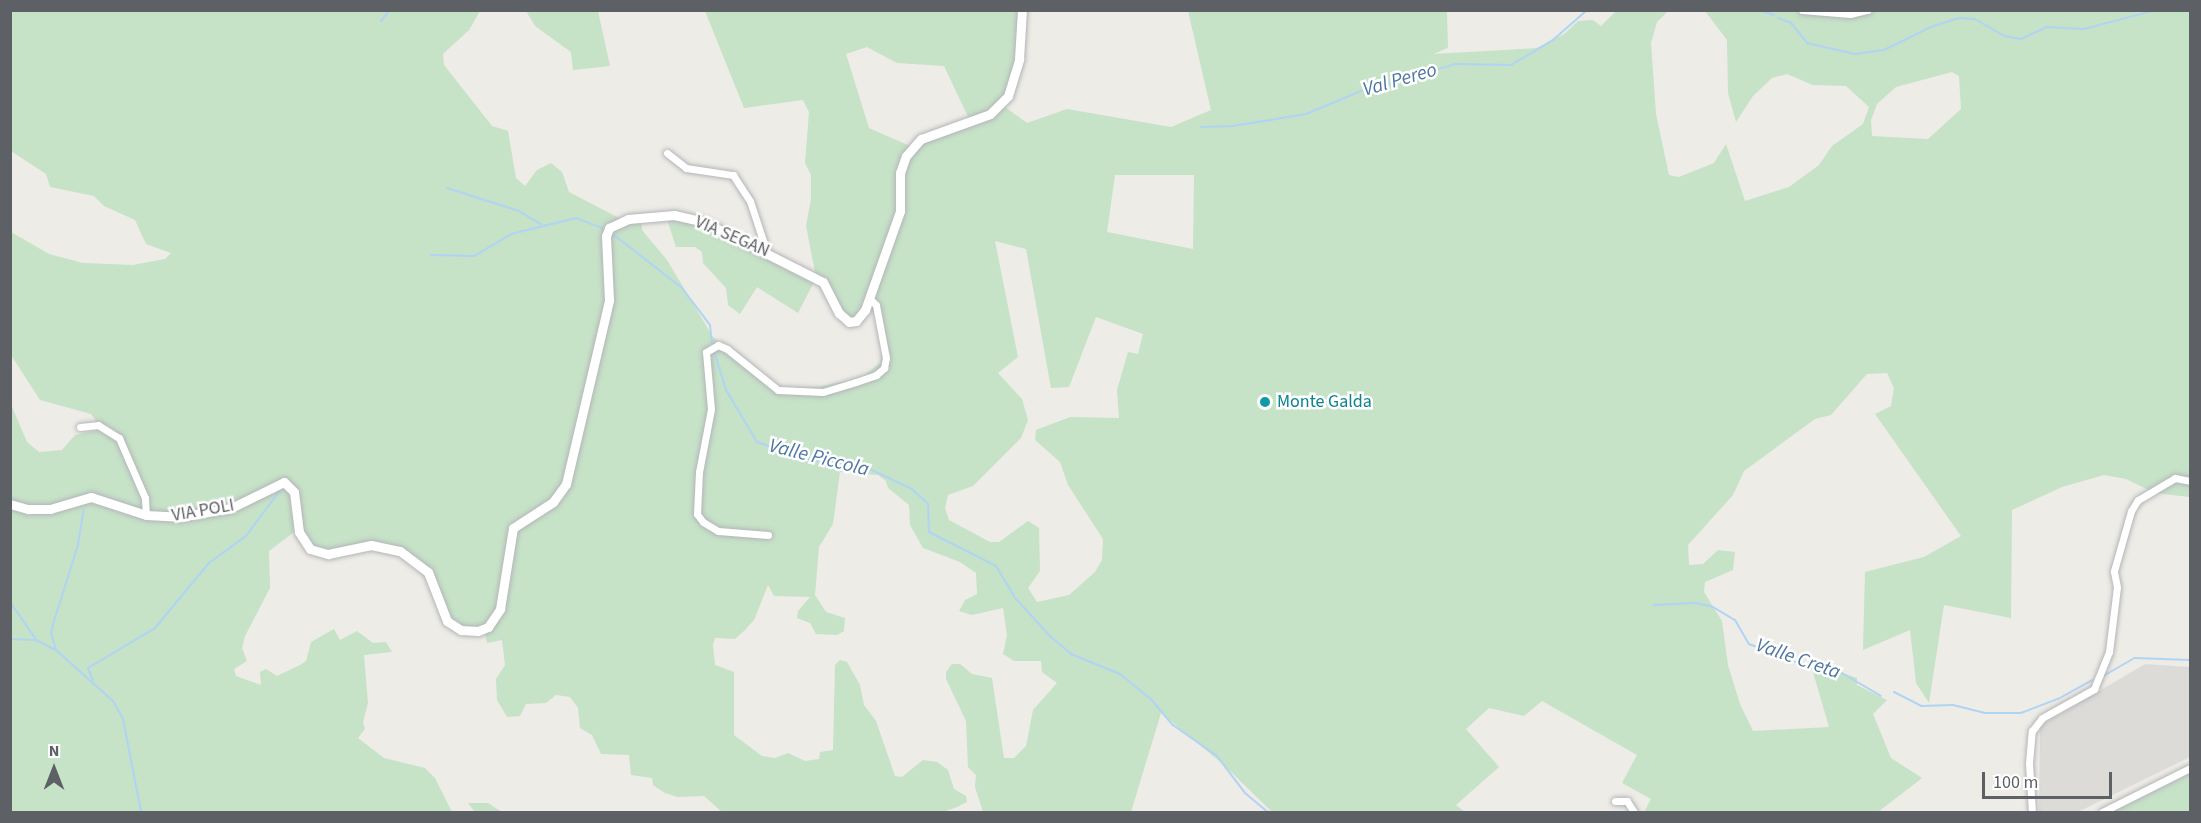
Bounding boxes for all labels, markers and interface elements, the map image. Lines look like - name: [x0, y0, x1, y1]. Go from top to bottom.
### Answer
- water label: Val Pereo: [1360, 58, 1440, 102]
- street label: VIA SEGAN: [691, 212, 773, 262]
- place label: Monte Galda: [1277, 391, 1372, 413]
- marker: Monte Galda: [1258, 395, 1272, 409]
- water label: Valle Piccola: [766, 434, 872, 482]
- street label: VIA POLI: [170, 495, 236, 527]
- water label: Valle Creta: [1753, 633, 1843, 685]
- north arrow: [24, 739, 84, 799]
- text: N: [49, 740, 59, 762]
- scale bar: [1985, 760, 2116, 798]
- text: 100 m: [1993, 770, 2038, 795]

